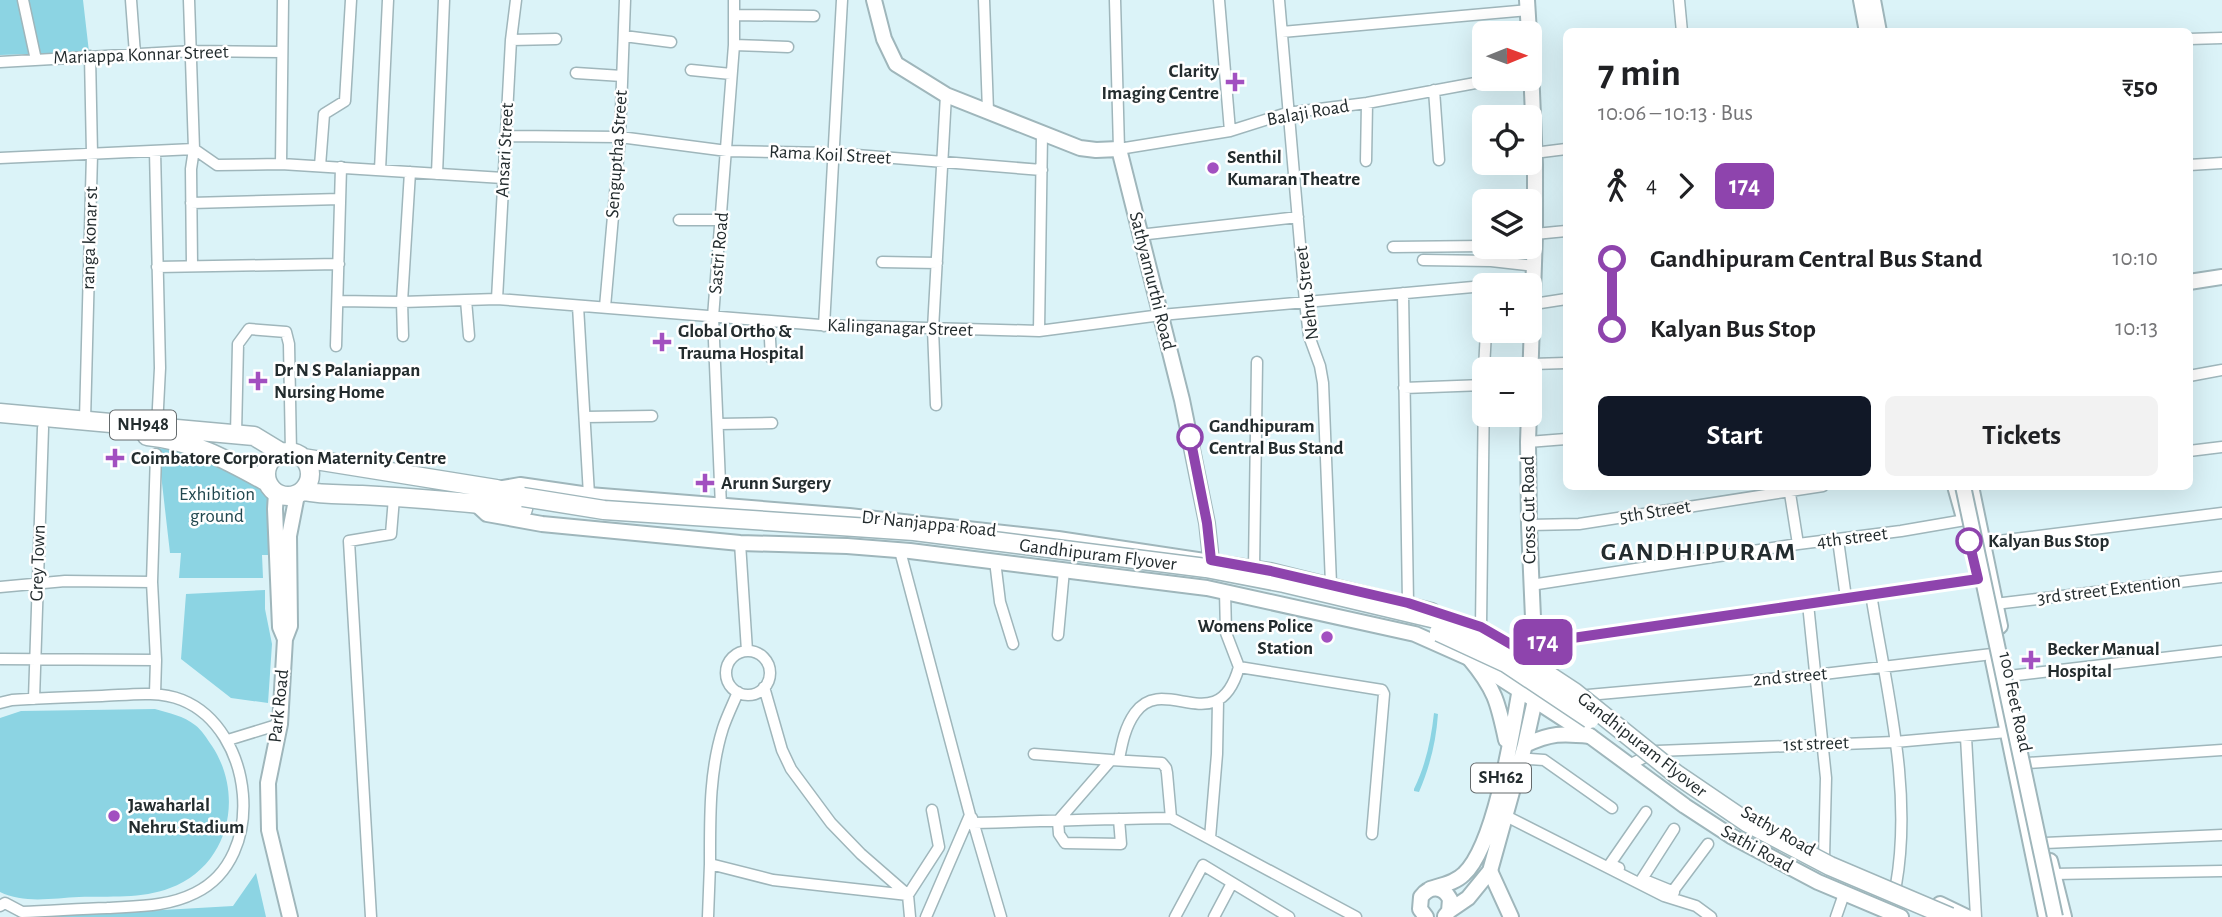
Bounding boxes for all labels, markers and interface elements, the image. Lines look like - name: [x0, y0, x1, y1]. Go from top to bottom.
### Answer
- north arrow: [1472, 21, 1542, 91]
- map controls: [1472, 21, 1542, 427]
- street label: Mariappa Konnar Street: [53, 42, 229, 68]
- text: 7 min: [1598, 55, 1681, 93]
- place label: Clarity Imaging Centre: [1102, 62, 1219, 103]
- marker: Clarity Imaging Centre: [1225, 72, 1245, 92]
- text: ₹50: [2122, 74, 2158, 100]
- street label: Senguptha Street: [603, 89, 631, 219]
- street label: Balaji Road: [1265, 96, 1351, 130]
- street label: Ansari Street: [493, 102, 517, 198]
- text: 10:06 – 10:13 · Bus: [1598, 102, 1753, 125]
- button: locate: [1472, 105, 1542, 175]
- street label: Rama Koil Street: [768, 142, 892, 168]
- place label: Senthil Kumaran Theatre: [1227, 148, 1360, 189]
- marker: Senthil Kumaran Theatre: [1205, 160, 1221, 176]
- icon: walk: [1598, 167, 1636, 205]
- icon: forward: [1667, 167, 1705, 205]
- text: 4: [1646, 174, 1657, 197]
- text: 174: [1729, 174, 1760, 198]
- street label: ranga konar st: [79, 186, 101, 290]
- button: layers: [1472, 189, 1542, 259]
- street label: Sathyamurthi Road: [1126, 210, 1178, 352]
- street label: Sastri Road: [706, 211, 732, 295]
- street label: Nehru Street: [1292, 245, 1322, 341]
- text: Gandhipuram Central Bus Stand: [1650, 246, 1983, 272]
- text: 10:10: [2113, 247, 2158, 270]
- button: +: [1472, 273, 1542, 343]
- street label: Kalinganagar Street: [827, 316, 973, 340]
- text: Kalyan Bus Stop: [1650, 316, 1816, 342]
- text: 10:13: [2115, 317, 2158, 340]
- place label: Global Ortho & Trauma Hospital: [678, 322, 804, 363]
- marker: Global Ortho & Trauma Hospital: [652, 332, 672, 352]
- button: −: [1472, 357, 1542, 427]
- place label: Dr N S Palaniappan Nursing Home: [274, 361, 420, 402]
- marker: Dr N S Palaniappan Nursing Home: [248, 371, 268, 391]
- button: Start: [1598, 396, 1871, 476]
- button: Tickets: [1885, 396, 2158, 476]
- road number: NH948: [110, 410, 176, 440]
- place label: Gandhipuram Central Bus Stand: [1209, 417, 1343, 458]
- marker: Gandhipuram Central Bus Stand: [1177, 424, 1203, 450]
- marker: Coimbatore Corporation Maternity Centre: [105, 448, 125, 468]
- place label: Coimbatore Corporation Maternity Centre: [131, 449, 446, 468]
- street label: Cross Cut Road: [1519, 455, 1539, 564]
- marker: Arunn Surgery: [695, 473, 715, 493]
- place label: Arunn Surgery: [721, 474, 832, 493]
- park label: Exhibition ground: [179, 485, 255, 526]
- street label: 5th Street: [1618, 497, 1692, 527]
- street label: Dr Nanjappa Road: [861, 507, 997, 541]
- street label: Grey Town: [27, 524, 49, 602]
- street label: 4th street: [1816, 524, 1888, 552]
- marker: Kalyan Bus Stop: [1956, 528, 1982, 554]
- place label: Kalyan Bus Stop: [1988, 532, 2109, 551]
- street label: Gandhipuram Flyover: [1018, 536, 1178, 574]
- district label: GANDHIPURAM: [1601, 539, 1797, 565]
- street label: 3rd street Extention: [2036, 572, 2182, 608]
- place label: Womens Police Station: [1197, 617, 1313, 658]
- line badge: 174: [1503, 619, 1583, 665]
- marker: Womens Police Station: [1319, 629, 1335, 645]
- text: 174: [1527, 630, 1559, 654]
- place label: Becker Manual Hospital: [2047, 640, 2160, 681]
- street label: 100 Feet Road: [1995, 650, 2035, 754]
- marker: Becker Manual Hospital: [2021, 650, 2041, 670]
- street label: 2nd street: [1752, 664, 1828, 690]
- street label: Park Road: [266, 668, 292, 744]
- street label: Gandhipuram Flyover: [1574, 689, 1710, 801]
- street label: 1st street: [1783, 733, 1849, 755]
- road number: SH162: [1471, 764, 1531, 792]
- place label: Jawaharlal Nehru Stadium: [128, 796, 244, 837]
- street label: Sathy Road: [1738, 802, 1818, 860]
- marker: Jawaharlal Nehru Stadium: [106, 808, 122, 824]
- street label: Sathi Road: [1718, 822, 1796, 876]

